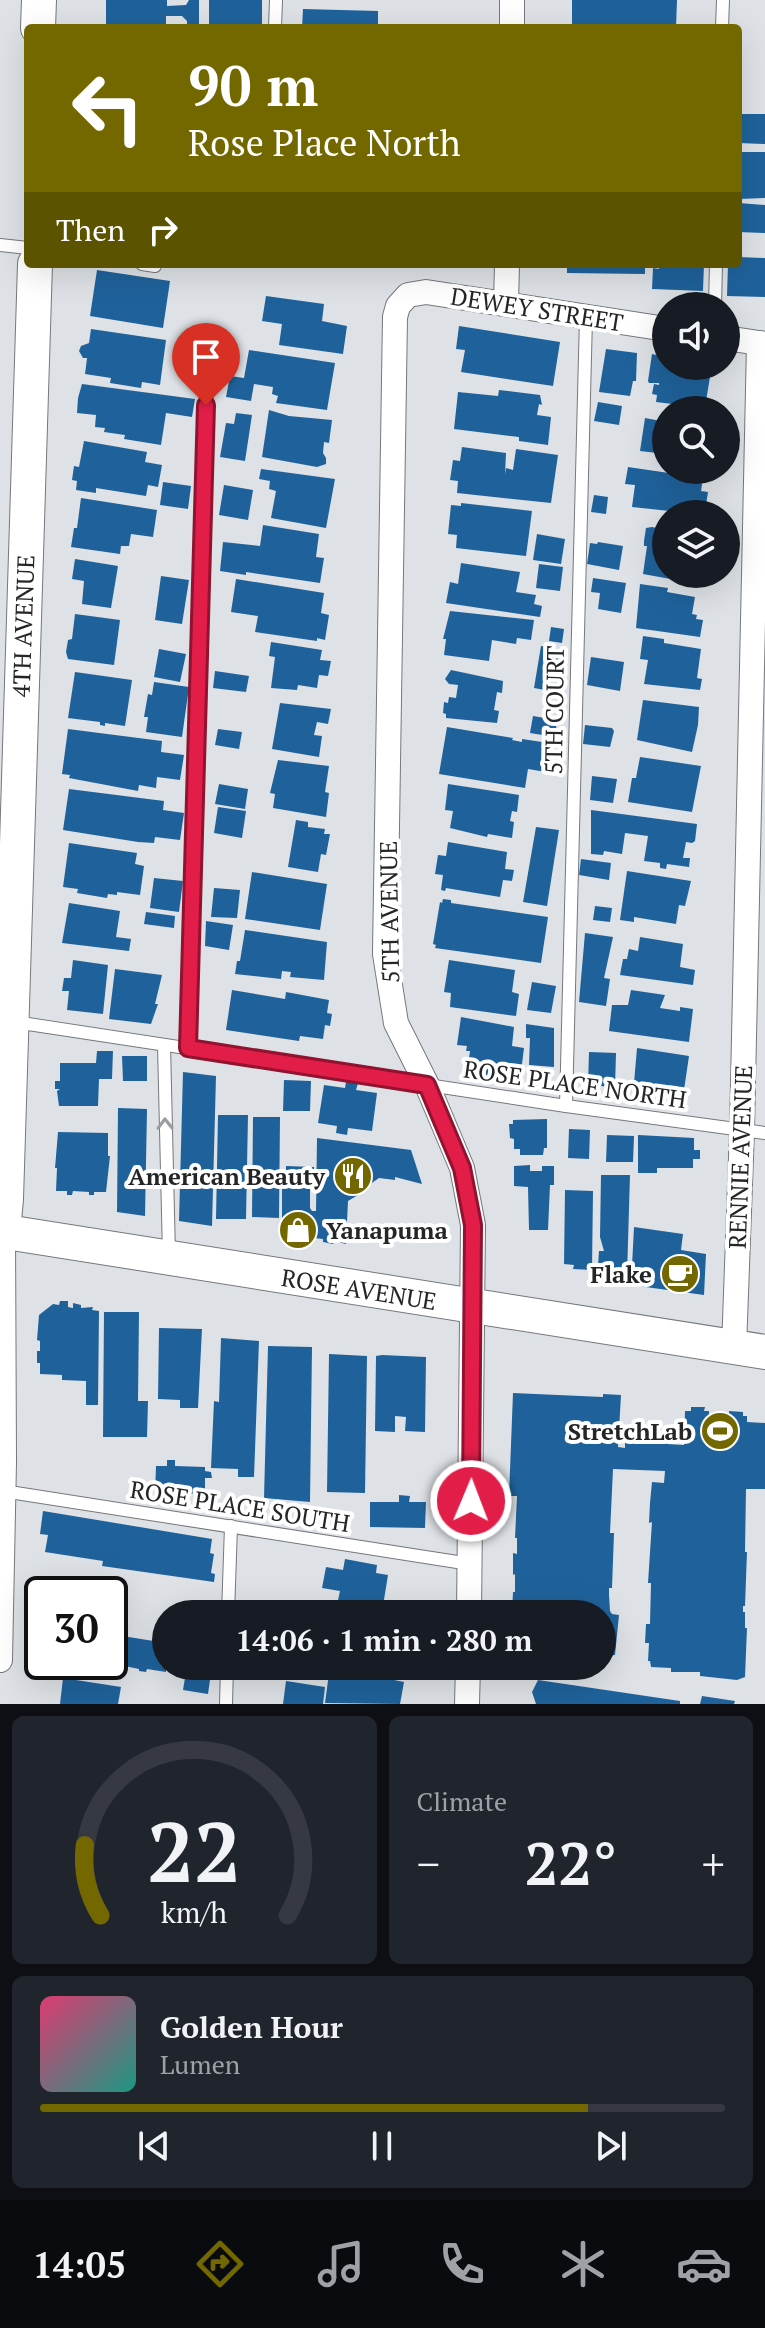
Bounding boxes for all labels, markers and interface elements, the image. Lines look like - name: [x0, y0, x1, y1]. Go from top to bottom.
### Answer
- text: 90 m: [188, 48, 318, 122]
- icon: left: [56, 56, 160, 160]
- text: Rose Place North: [188, 119, 461, 166]
- icon: right: [141, 208, 185, 252]
- text: Then: [56, 210, 125, 250]
- street label: DEWEY STREET: [448, 280, 626, 338]
- map controls: [652, 292, 740, 588]
- button: sound: [652, 292, 740, 380]
- pin: [172, 323, 240, 405]
- icon: arrive: [184, 335, 228, 379]
- button: search: [652, 396, 740, 484]
- button: layers: [652, 500, 740, 588]
- street label: 4TH AVENUE: [5, 554, 41, 698]
- street label: 5TH COURT: [537, 645, 571, 775]
- street label: 5TH AVENUE: [372, 840, 406, 984]
- street label: ROSE PLACE NORTH: [462, 1053, 688, 1115]
- street label: RENNIE AVENUE: [721, 1064, 759, 1250]
- one-way arrow: [157, 1117, 174, 1130]
- restaurant icon: American Beauty: [332, 1155, 374, 1197]
- place label: American Beauty: [128, 1160, 326, 1192]
- shop icon: Yanapuma: [277, 1209, 319, 1251]
- place label: Yanapuma: [326, 1214, 449, 1246]
- cafe icon: Flake: [659, 1253, 701, 1295]
- place label: Flake: [590, 1258, 652, 1290]
- street label: ROSE AVENUE: [279, 1261, 439, 1317]
- sports icon: StretchLab: [699, 1410, 741, 1452]
- place label: StretchLab: [568, 1415, 692, 1447]
- position arrow: [429, 1459, 513, 1543]
- street label: ROSE PLACE SOUTH: [128, 1473, 352, 1539]
- speed limit sign: 30: [24, 1576, 128, 1680]
- text: 14:06 · 1 min · 280 m: [236, 1620, 532, 1660]
- text: Climate: [417, 1784, 507, 1818]
- text: 22: [147, 1796, 241, 1906]
- text: 22°: [524, 1823, 617, 1902]
- text: −: [417, 1834, 440, 1893]
- text: +: [702, 1834, 725, 1893]
- text: km/h: [161, 1893, 227, 1931]
- text: Golden Hour: [160, 2007, 343, 2047]
- text: Lumen: [160, 2047, 240, 2081]
- icon: previous: [132, 2124, 176, 2168]
- icon: pause: [360, 2124, 404, 2168]
- icon: next: [589, 2124, 633, 2168]
- icon: directions: [192, 2236, 248, 2292]
- icon: music: [313, 2236, 369, 2292]
- icon: phone: [434, 2236, 490, 2292]
- icon: climate: [555, 2236, 611, 2292]
- icon: car: [676, 2236, 732, 2292]
- text: 14:05: [33, 2241, 126, 2288]

